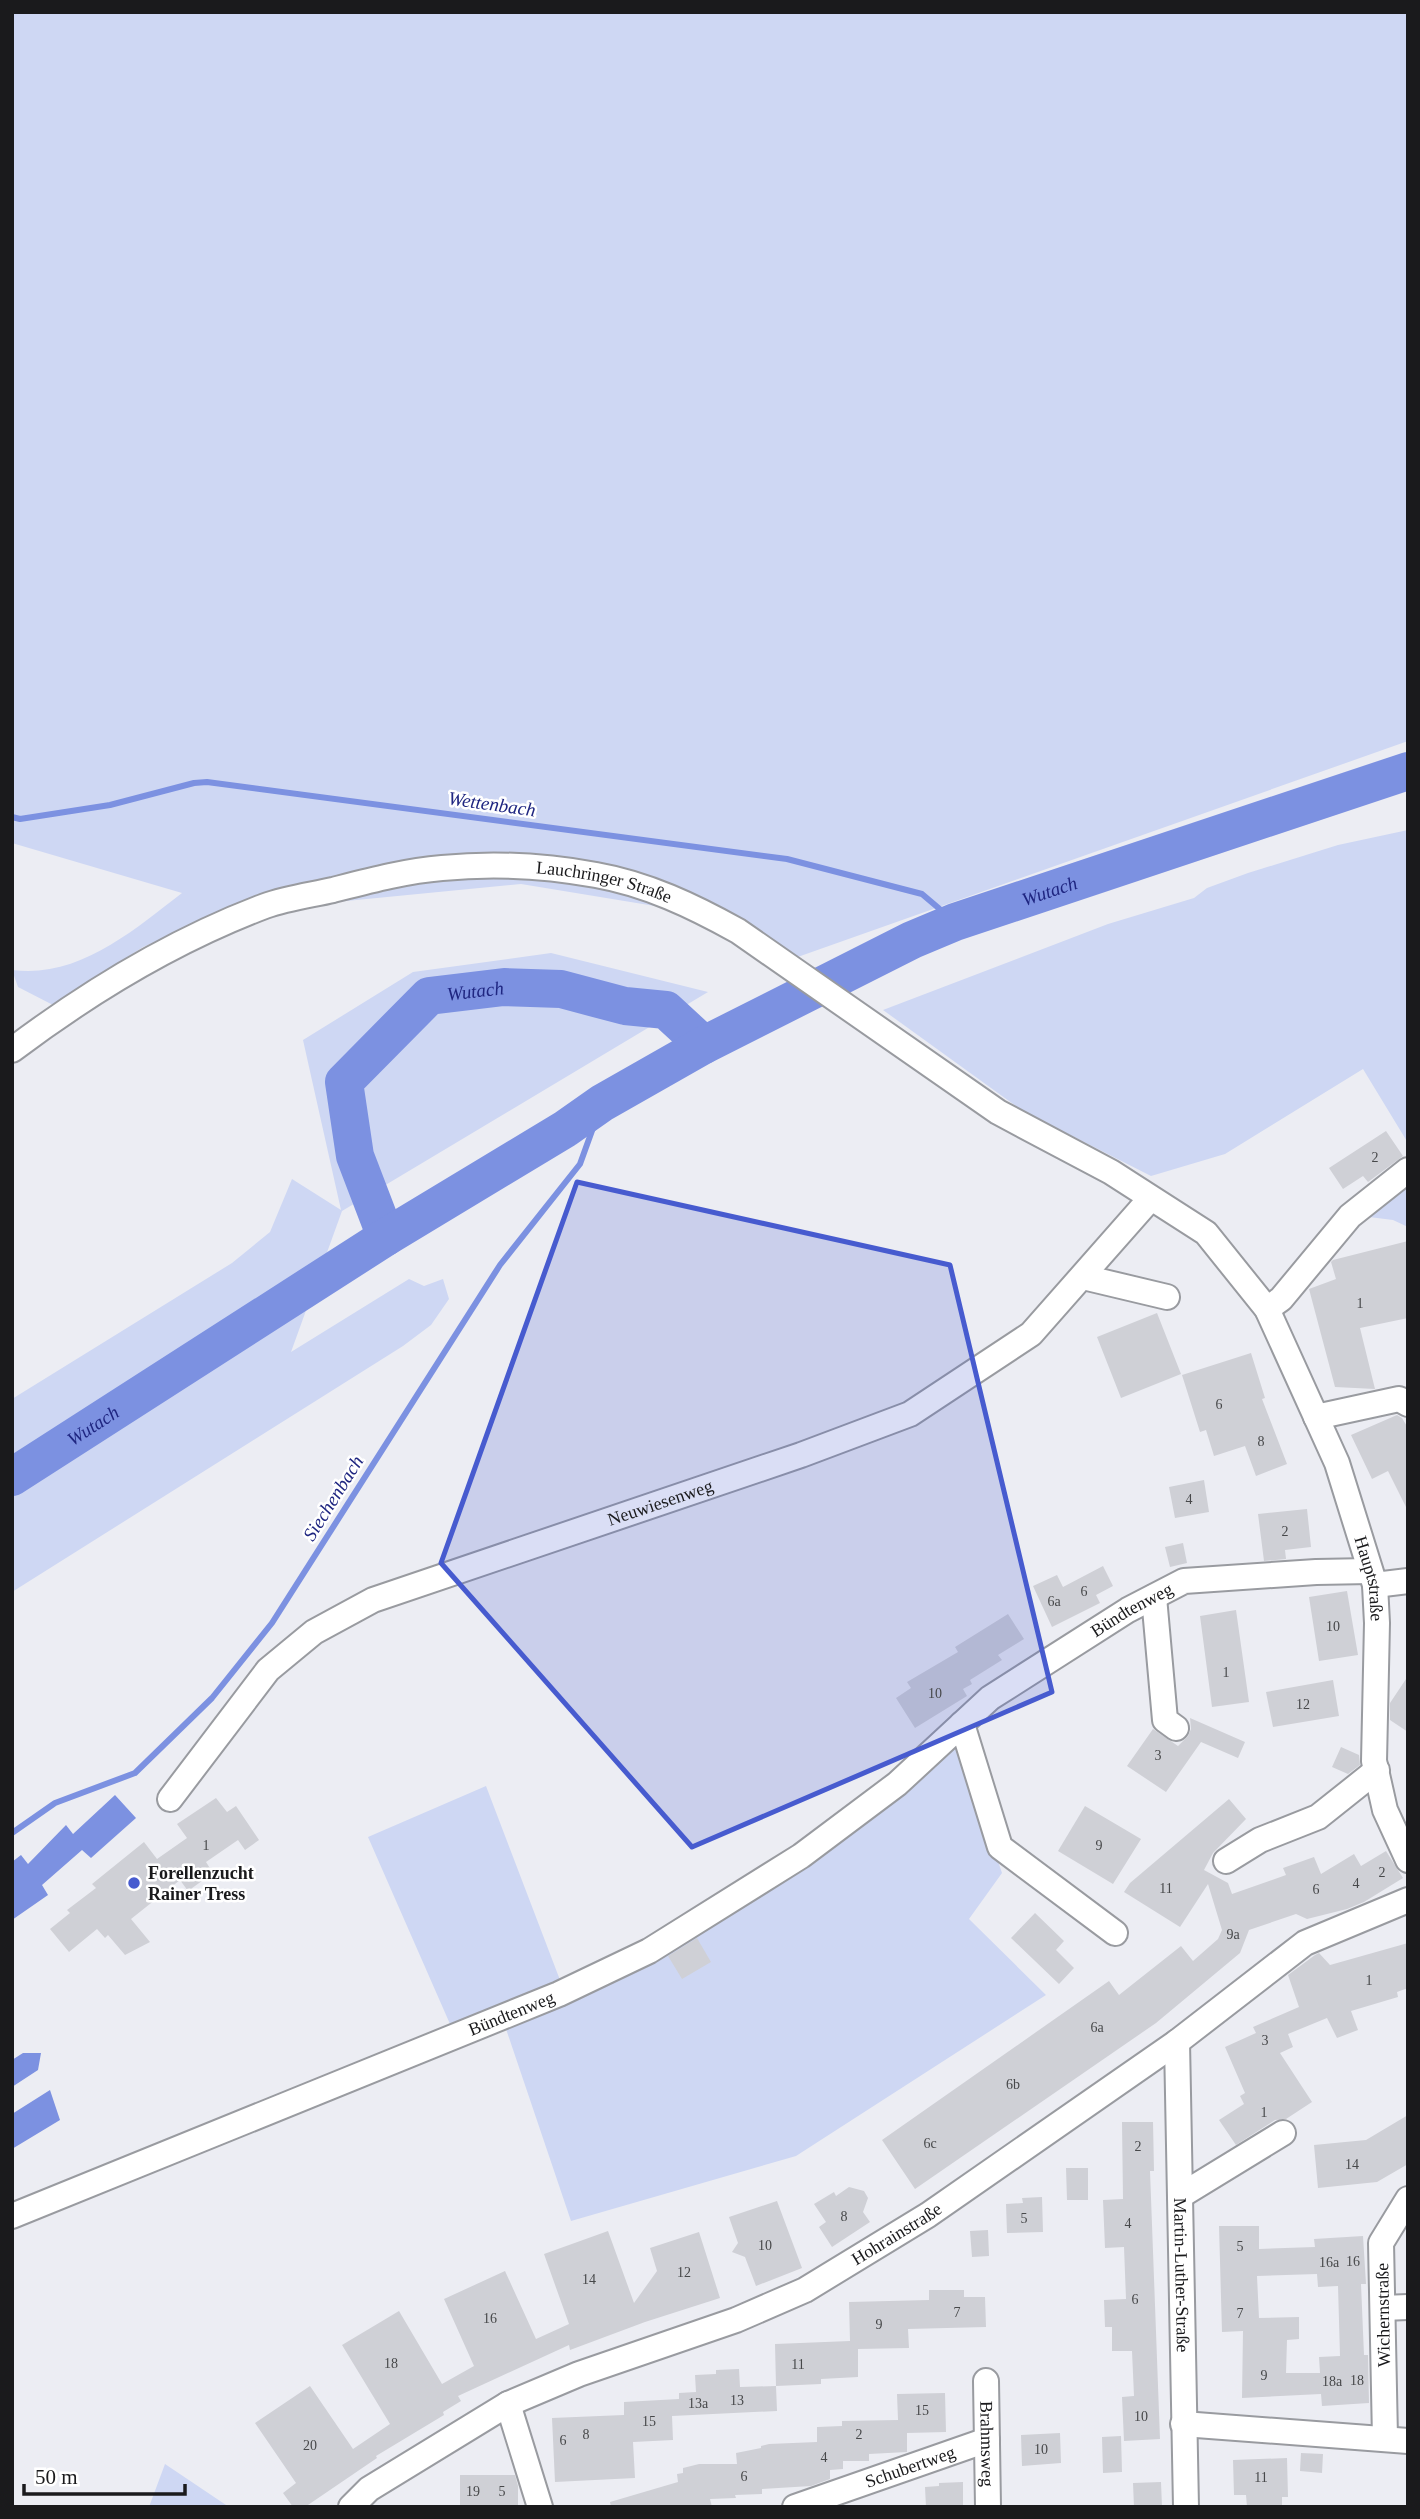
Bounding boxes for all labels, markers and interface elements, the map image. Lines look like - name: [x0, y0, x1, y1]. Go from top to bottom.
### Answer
- water label: Wettenbach: [447, 787, 537, 821]
- street label: Lauchringer Straße: [536, 857, 675, 907]
- water label: Wutach: [1019, 872, 1080, 910]
- water label: Wutach: [446, 977, 505, 1004]
- house number: 2: [1372, 1150, 1379, 1165]
- house number: 1: [1357, 1296, 1364, 1311]
- house number: 6: [1216, 1397, 1223, 1412]
- water label: Wutach: [63, 1401, 122, 1449]
- house number: 8: [1258, 1434, 1265, 1449]
- water label: Siechenbach: [299, 1452, 367, 1544]
- street label: Neuwiesenweg: [605, 1476, 715, 1530]
- house number: 4: [1186, 1492, 1193, 1507]
- house number: 2: [1282, 1524, 1289, 1539]
- street label: Hauptstraße: [1350, 1533, 1387, 1622]
- street label: Bündtenweg: [1087, 1579, 1176, 1641]
- house number: 6: [1081, 1584, 1088, 1599]
- house number: 6a: [1047, 1594, 1061, 1609]
- house number: 10: [1326, 1619, 1340, 1634]
- house number: 1: [1223, 1665, 1230, 1680]
- house number: 10: [928, 1686, 942, 1701]
- house number: 12: [1296, 1697, 1310, 1712]
- house number: 3: [1155, 1748, 1162, 1763]
- house number: 1: [203, 1838, 210, 1853]
- house number: 9: [1096, 1838, 1103, 1853]
- place label: Forellenzucht Rainer Tress: [148, 1863, 254, 1904]
- house number: 2: [1379, 1865, 1386, 1880]
- marker: Forellenzucht Rainer Tress: [126, 1875, 142, 1891]
- house number: 4: [1353, 1876, 1360, 1891]
- house number: 11: [1159, 1881, 1173, 1896]
- house number: 6: [1313, 1882, 1320, 1897]
- house number: 9a: [1226, 1927, 1240, 1942]
- house number: 1: [1366, 1973, 1373, 1988]
- street label: Bündtenweg: [465, 1987, 557, 2040]
- house number: 6a: [1090, 2020, 1104, 2035]
- house number: 3: [1262, 2033, 1269, 2048]
- house number: 6b: [1006, 2077, 1020, 2092]
- house number: 1: [1261, 2105, 1268, 2120]
- house number: 6c: [923, 2136, 937, 2151]
- house number: 2: [1135, 2139, 1142, 2154]
- house number: 14: [1345, 2157, 1359, 2172]
- street label: Martin-Luther-Straße: [1170, 2197, 1193, 2353]
- street label: Hohrainstraße: [848, 2199, 945, 2269]
- house number: 8: [841, 2209, 848, 2224]
- house number: 5: [1021, 2211, 1028, 2226]
- house number: 4: [1125, 2216, 1132, 2231]
- house number: 10: [758, 2238, 772, 2253]
- house number: 5: [1237, 2239, 1244, 2254]
- house number: 16: [1346, 2254, 1360, 2269]
- house number: 16a: [1319, 2255, 1340, 2270]
- street label: Wichernstraße: [1372, 2263, 1394, 2367]
- house number: 12: [677, 2265, 691, 2280]
- house number: 14: [582, 2272, 596, 2287]
- house number: 6: [1132, 2292, 1139, 2307]
- house number: 7: [954, 2305, 961, 2320]
- house number: 7: [1237, 2306, 1244, 2321]
- house number: 16: [483, 2311, 497, 2326]
- house number: 9: [876, 2317, 883, 2332]
- house number: 18: [384, 2356, 398, 2371]
- house number: 11: [791, 2357, 805, 2372]
- house number: 9: [1261, 2368, 1268, 2383]
- house number: 18: [1350, 2373, 1364, 2388]
- house number: 18a: [1322, 2374, 1343, 2389]
- house number: 13: [730, 2393, 744, 2408]
- house number: 13a: [688, 2396, 709, 2411]
- street label: Brahmsweg: [976, 2401, 998, 2487]
- house number: 15: [915, 2403, 929, 2418]
- house number: 10: [1134, 2409, 1148, 2424]
- house number: 15: [642, 2414, 656, 2429]
- house number: 8: [583, 2427, 590, 2442]
- house number: 2: [856, 2427, 863, 2442]
- house number: 6: [560, 2433, 567, 2448]
- house number: 20: [303, 2438, 317, 2453]
- street label: Schubertweg: [863, 2442, 958, 2492]
- house number: 10: [1034, 2442, 1048, 2457]
- house number: 4: [821, 2450, 828, 2465]
- scale bar: [24, 2452, 186, 2496]
- text: 50 m: [35, 2465, 78, 2489]
- house number: 6: [741, 2469, 748, 2484]
- house number: 11: [1254, 2470, 1268, 2485]
- house number: 19: [466, 2484, 480, 2499]
- house number: 5: [499, 2484, 506, 2499]

